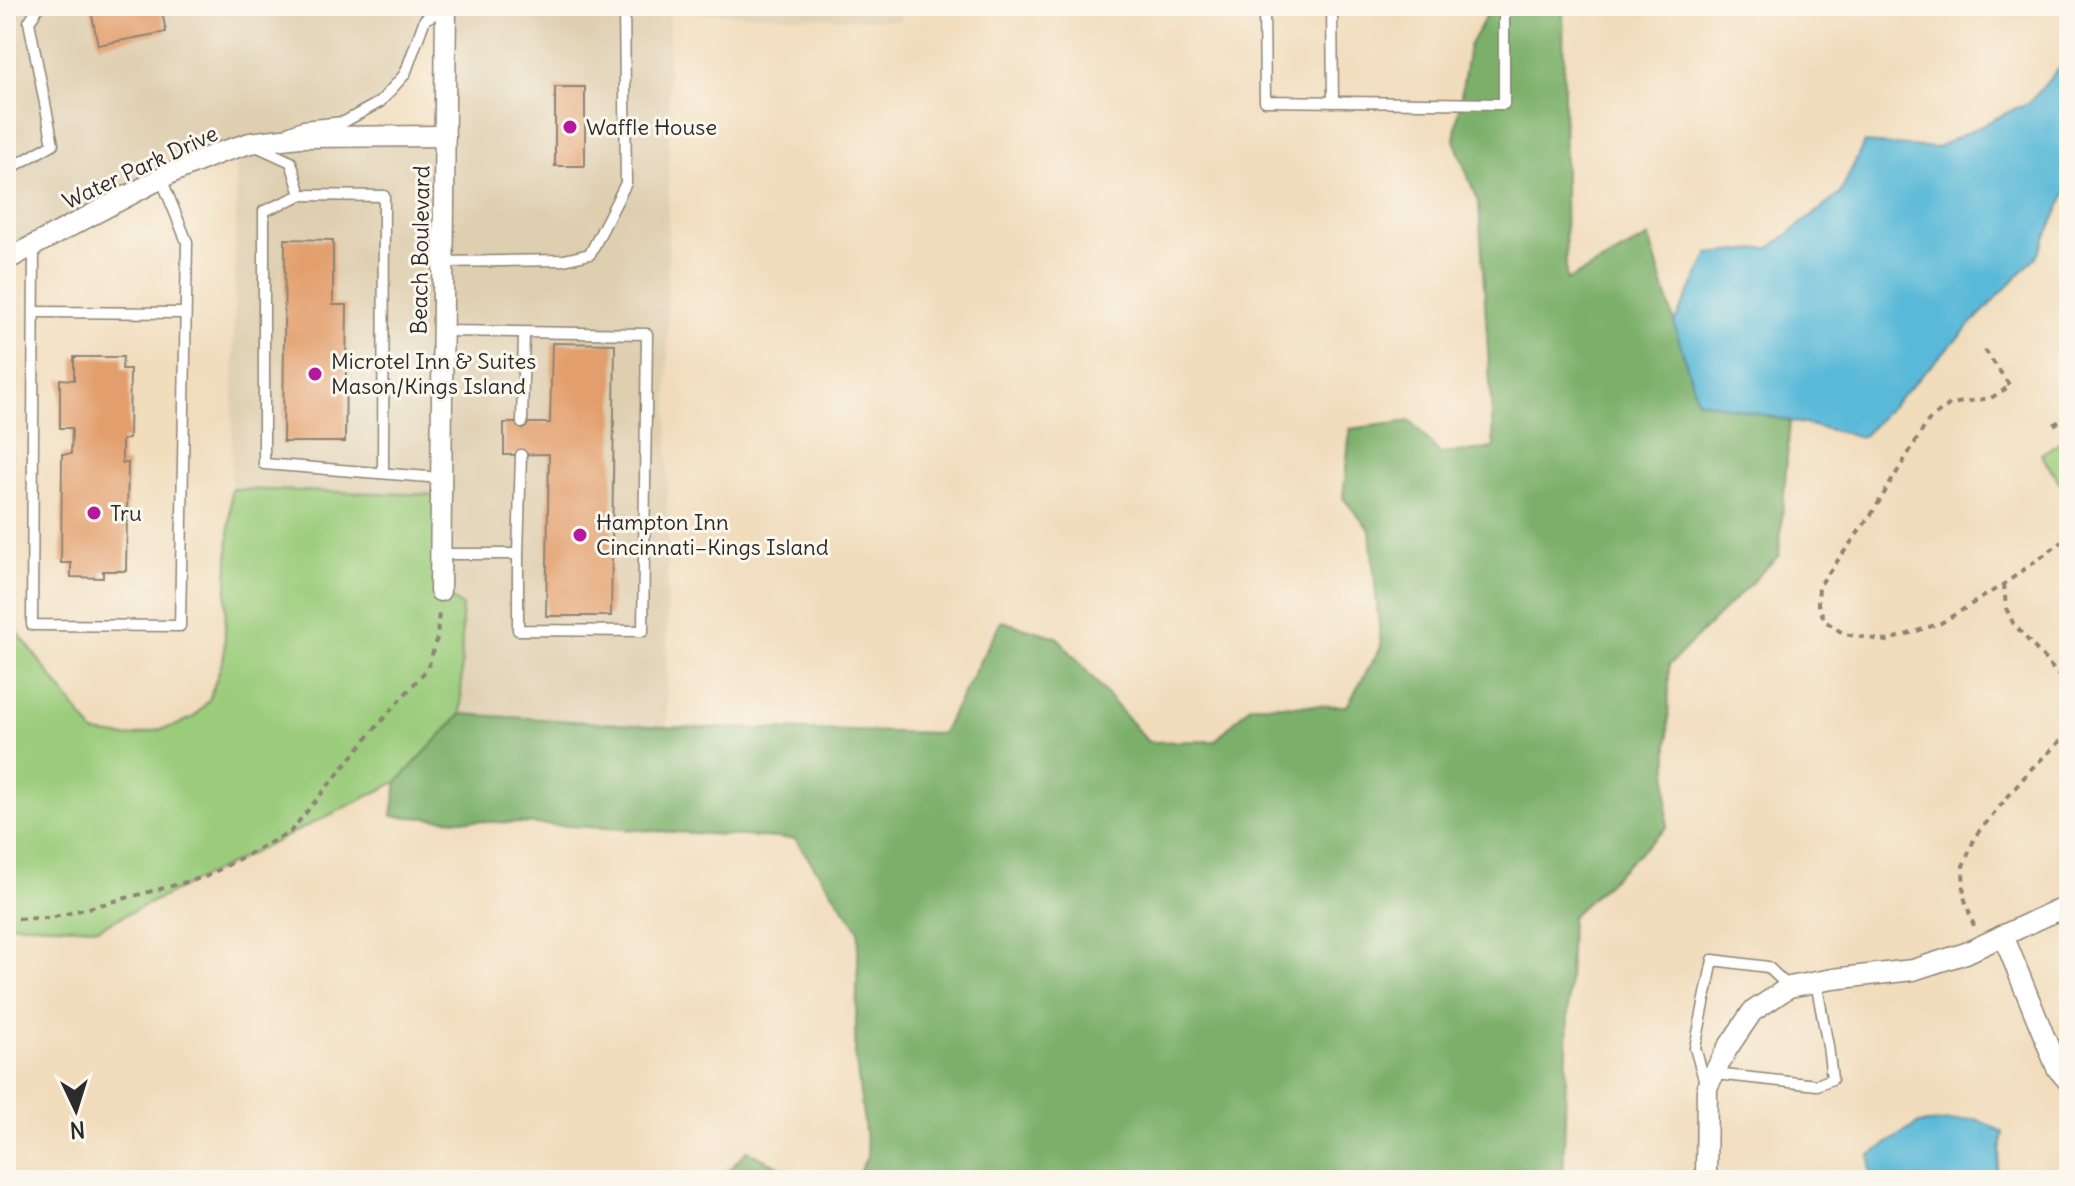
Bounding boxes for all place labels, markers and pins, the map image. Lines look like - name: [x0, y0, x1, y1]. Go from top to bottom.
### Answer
- place label: Waffle House: [586, 113, 717, 141]
- marker: Waffle House: [561, 118, 579, 136]
- place label: Microtel Inn & Suites Mason/Kings Island: [331, 347, 536, 400]
- marker: Microtel Inn & Suites Mason/Kings Island: [306, 365, 324, 383]
- place label: Tru: [110, 499, 142, 527]
- marker: Tru: [85, 504, 103, 522]
- place label: Hampton Inn Cincinnati–Kings Island: [596, 508, 829, 561]
- marker: Hampton Inn Cincinnati–Kings Island: [571, 526, 589, 544]

